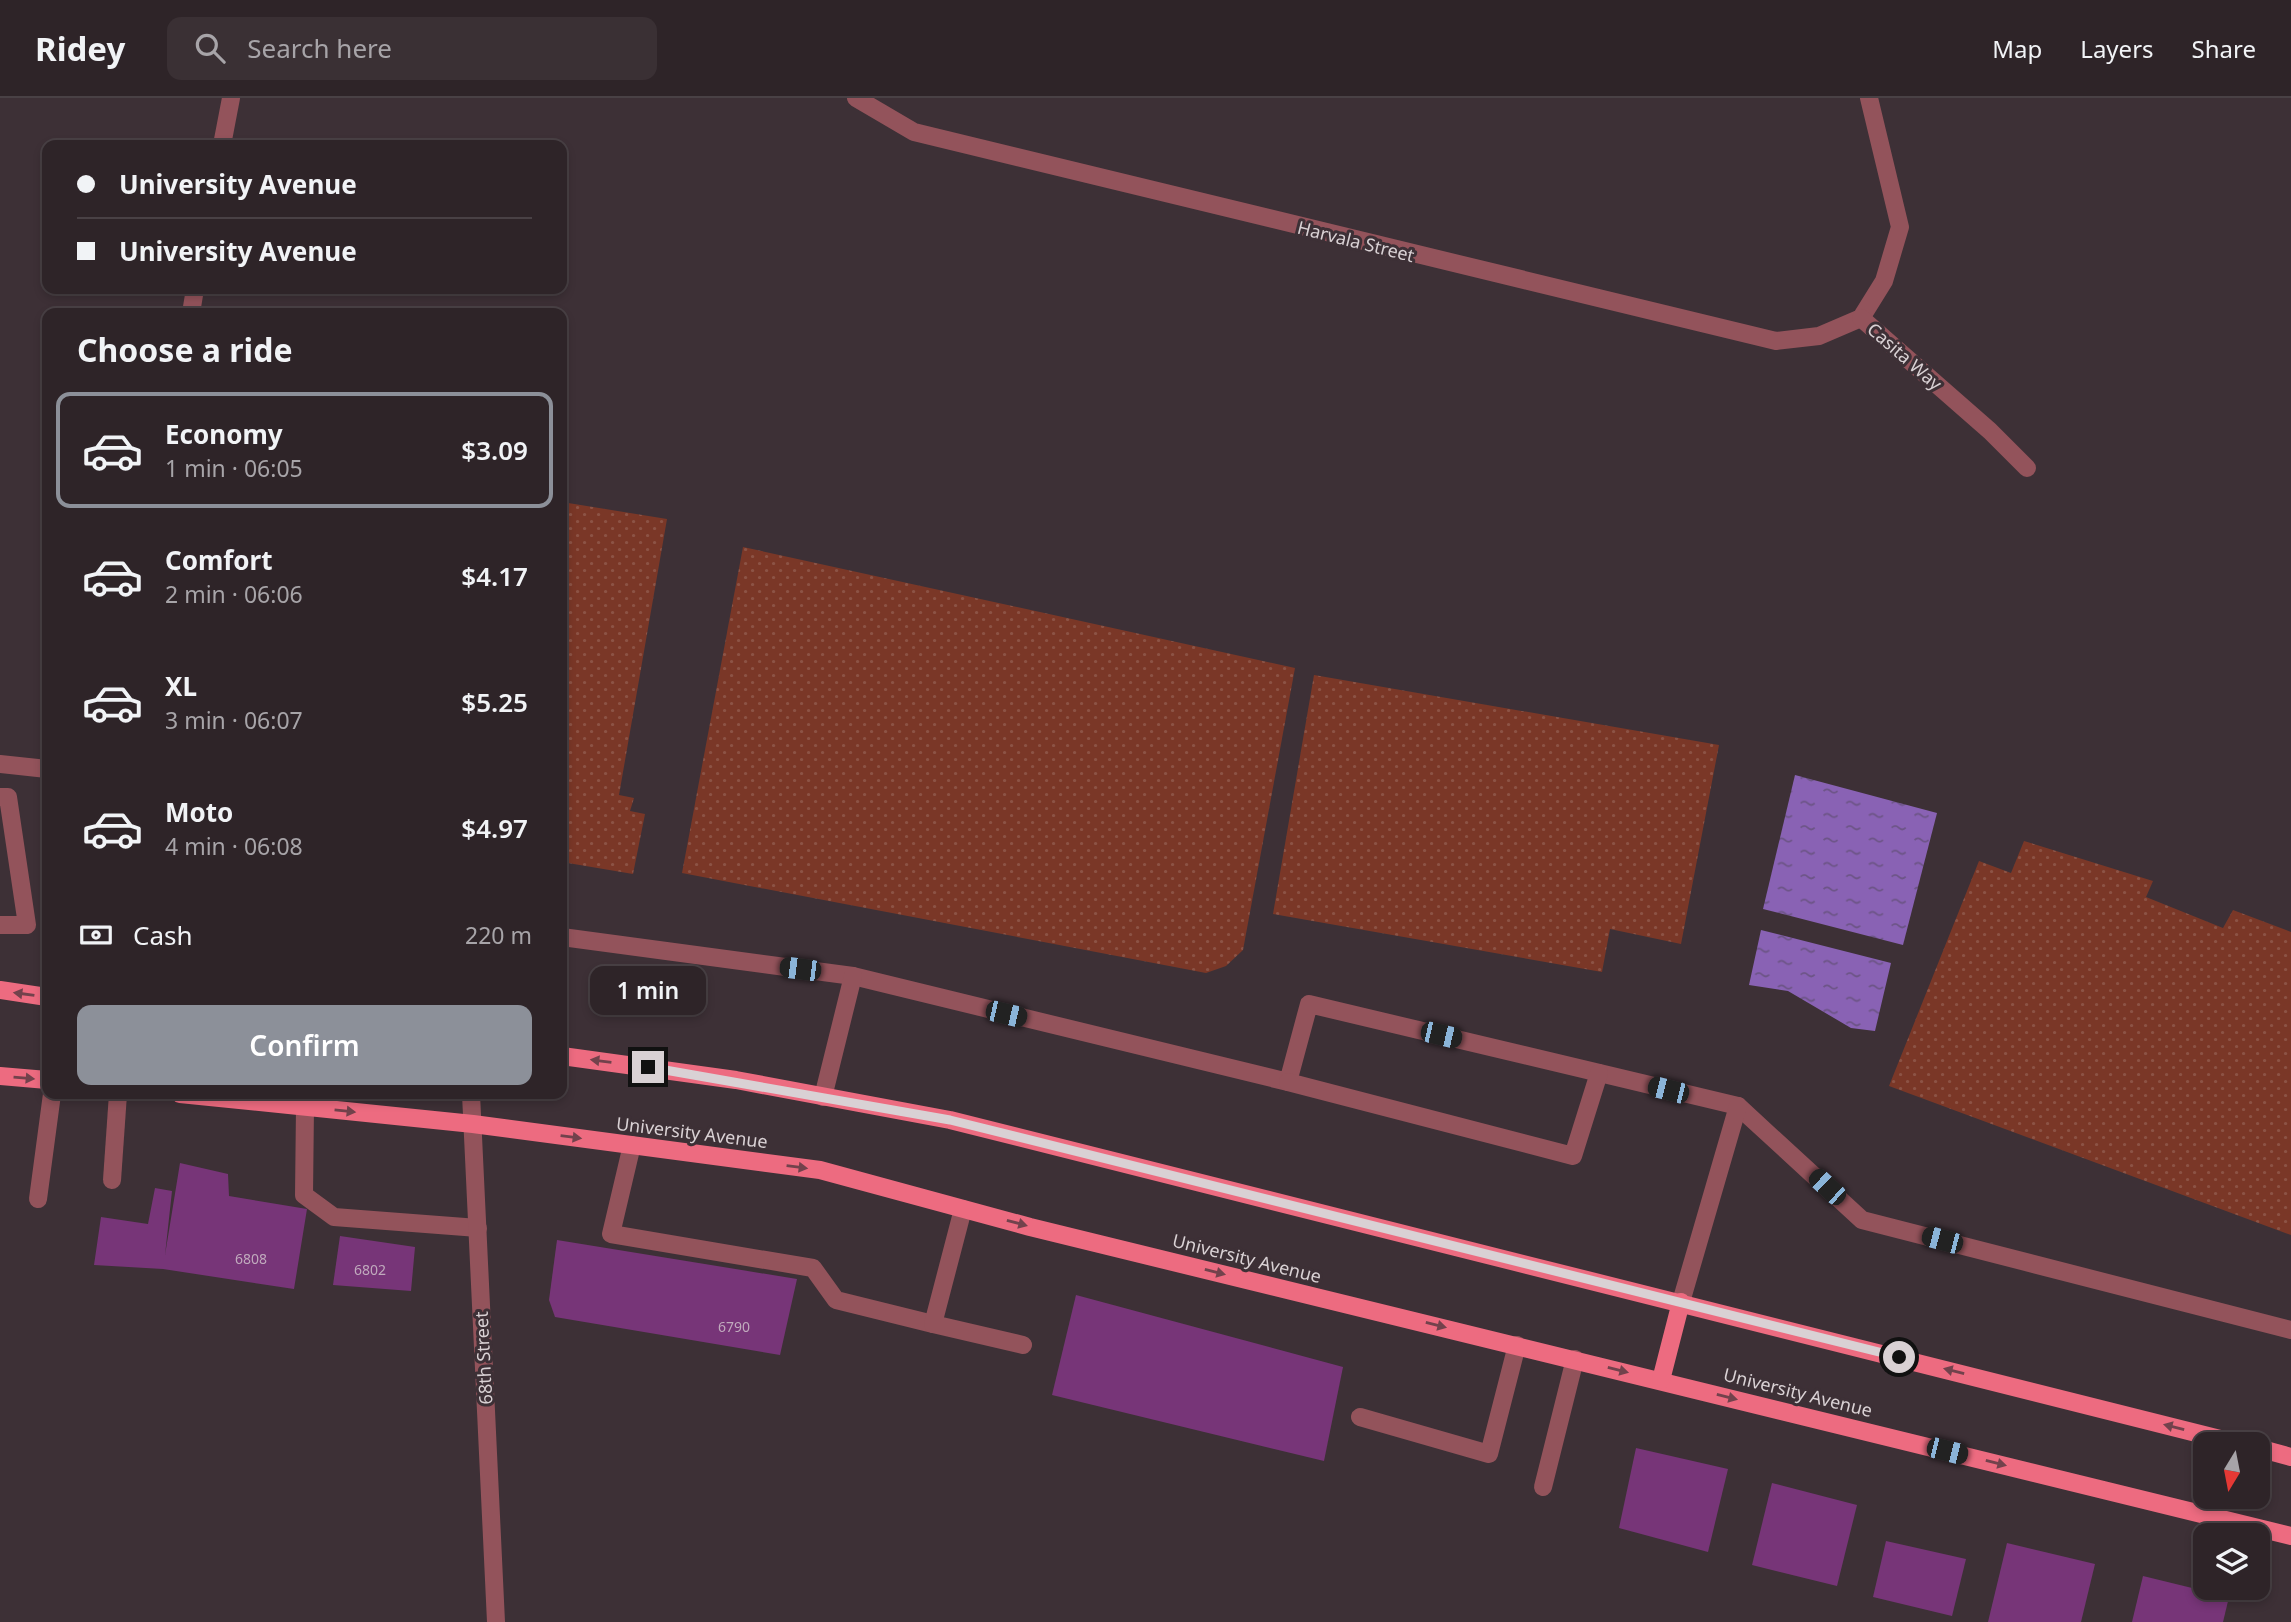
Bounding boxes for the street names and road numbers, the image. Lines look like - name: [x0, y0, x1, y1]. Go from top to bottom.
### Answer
- street label: Harvala Street: [1295, 215, 1418, 267]
- street label: Casita Way: [1863, 317, 1948, 396]
- street label: University Avenue: [615, 1111, 769, 1153]
- street label: University Avenue: [1170, 1228, 1324, 1288]
- street label: 68th Street: [469, 1310, 497, 1405]
- street label: University Avenue: [1721, 1362, 1875, 1422]

